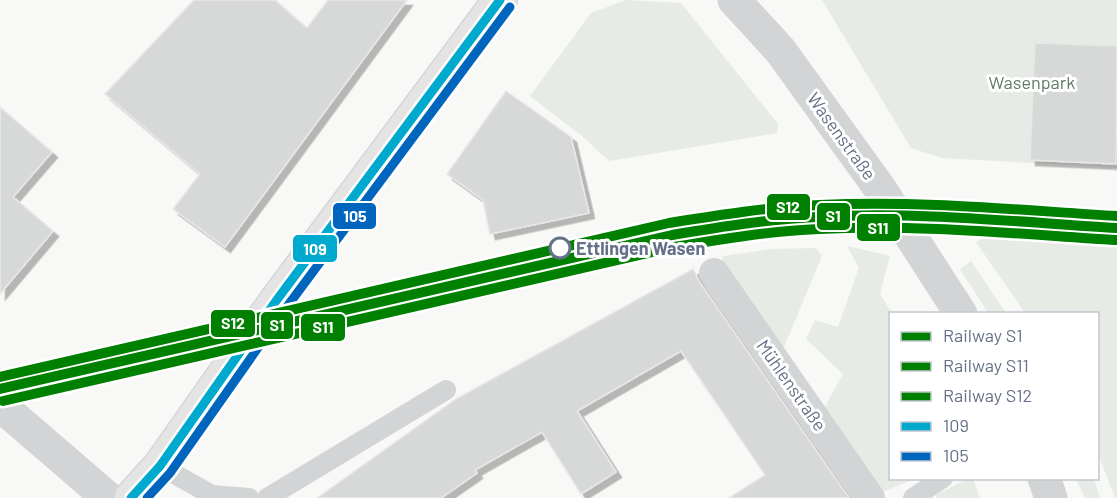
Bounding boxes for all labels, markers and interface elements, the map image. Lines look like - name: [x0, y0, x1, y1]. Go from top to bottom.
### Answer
- park label: Wasenpark: [989, 71, 1075, 93]
- street label: Wasenstraße: [803, 88, 881, 184]
- line badge: S12: [766, 193, 811, 221]
- text: S12: [776, 197, 800, 216]
- line badge: 105: [332, 202, 377, 230]
- line badge: S1: [816, 202, 851, 231]
- text: 105: [343, 206, 367, 225]
- text: S1: [825, 206, 841, 225]
- line badge: S11: [856, 213, 901, 242]
- text: S11: [868, 218, 888, 237]
- line badge: 109: [292, 234, 338, 263]
- marker: Ettlingen Wasen: [549, 237, 571, 259]
- place label: Ettlingen Wasen: [576, 237, 705, 259]
- text: 109: [303, 239, 327, 258]
- line badge: S12: [210, 309, 256, 338]
- line badge: S1: [260, 311, 294, 340]
- legend: [889, 312, 1099, 480]
- text: S12: [221, 313, 245, 332]
- line badge: S11: [300, 313, 346, 342]
- text: S1: [269, 315, 285, 334]
- text: S11: [313, 317, 333, 336]
- text: Railway S1: [943, 324, 1023, 346]
- street label: Mühlenstraße: [753, 335, 831, 435]
- text: Railway S11: [943, 354, 1029, 376]
- text: Railway S12: [943, 384, 1032, 406]
- text: 109: [943, 414, 969, 436]
- text: 105: [943, 444, 969, 466]

